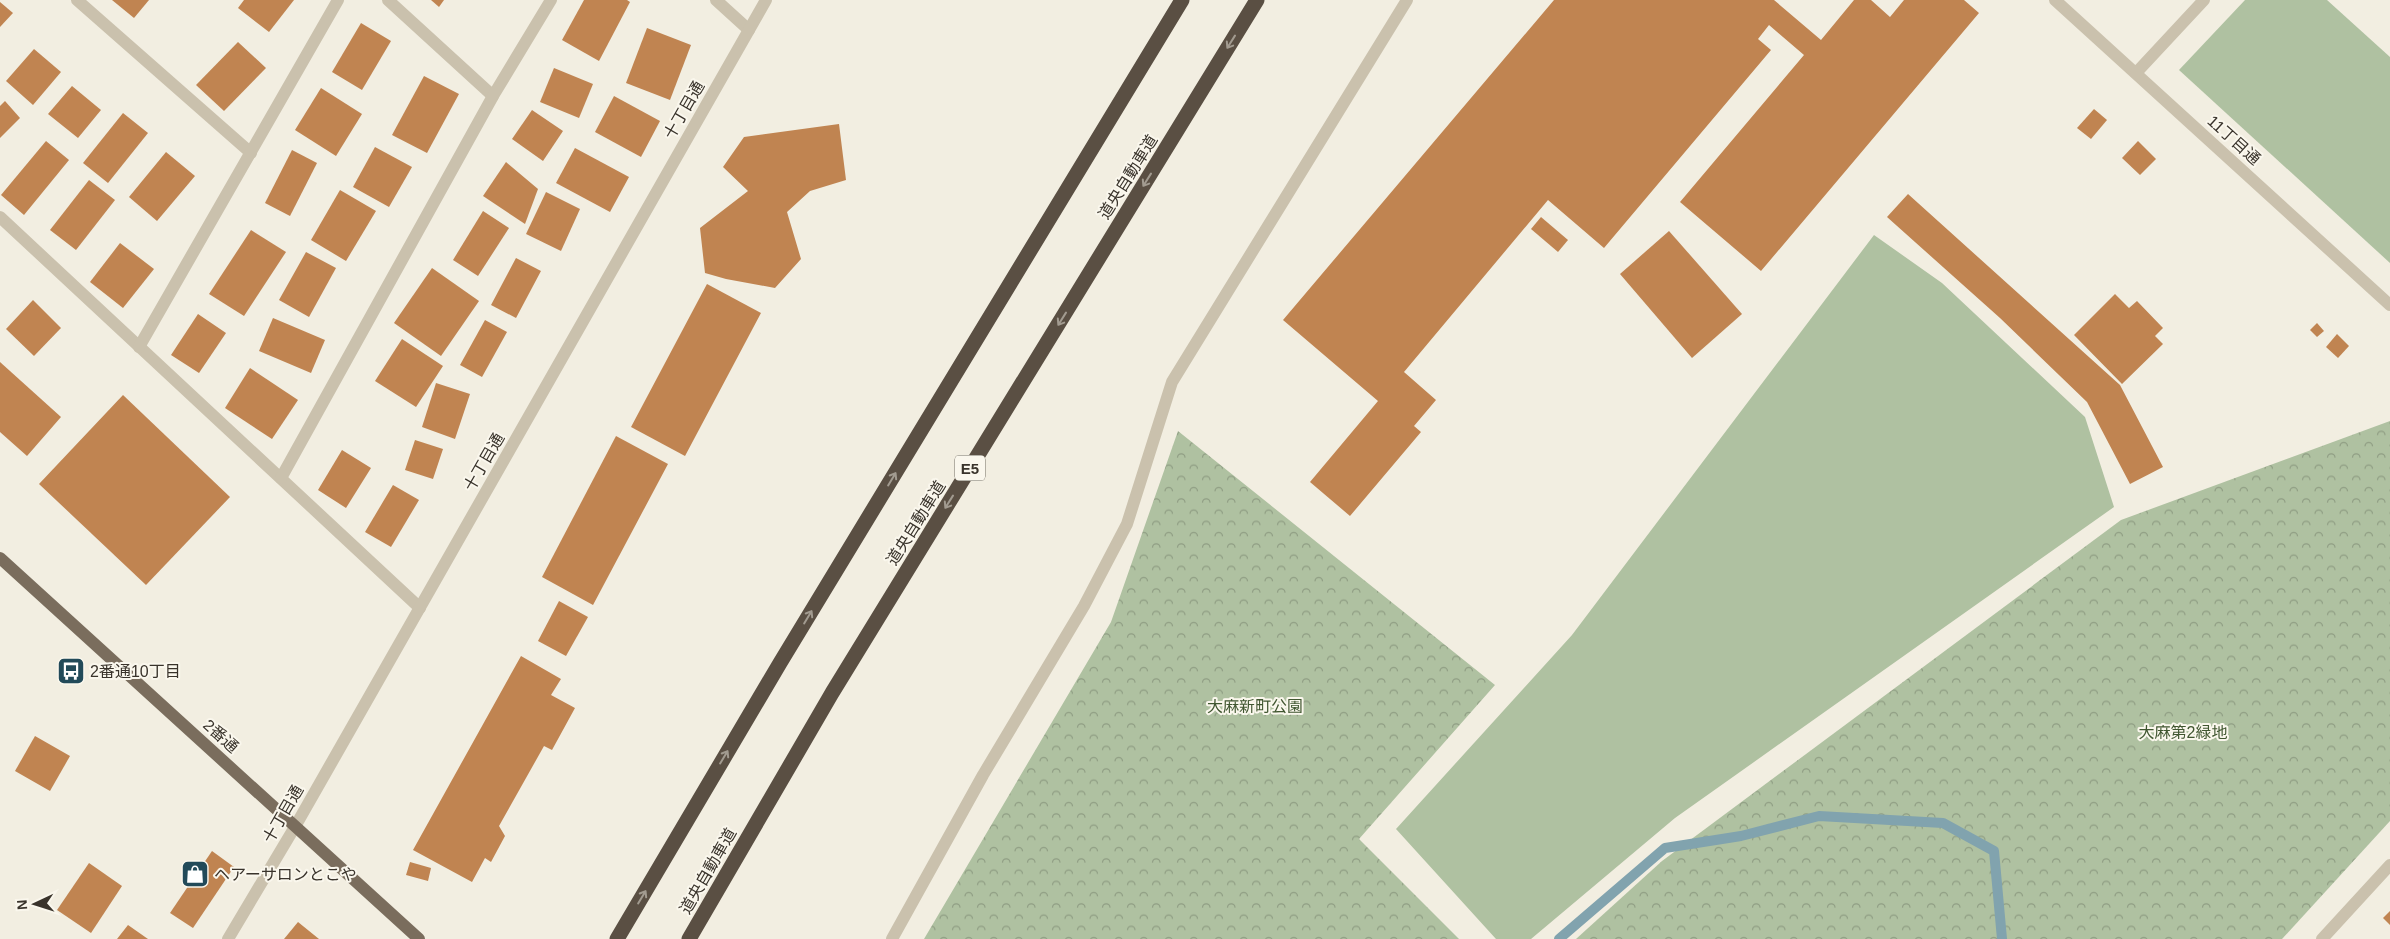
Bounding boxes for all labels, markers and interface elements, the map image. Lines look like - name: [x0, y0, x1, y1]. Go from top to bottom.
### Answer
- one-way arrow: [1226, 34, 1236, 48]
- street label: 十丁目通: [661, 78, 707, 142]
- street label: 11丁目通: [2204, 112, 2264, 168]
- street label: 道央自動車道: [1095, 132, 1161, 222]
- one-way arrow: [1141, 173, 1151, 187]
- one-way arrow: [1056, 311, 1066, 325]
- street label: 十丁目通: [461, 430, 507, 494]
- road number: E5: [955, 456, 985, 480]
- one-way arrow: [887, 472, 897, 486]
- street label: 道央自動車道: [883, 478, 949, 568]
- one-way arrow: [944, 494, 954, 508]
- one-way arrow: [803, 611, 813, 625]
- bus stop icon: 2番通10丁目: [56, 656, 86, 686]
- place label: 2番通10丁目: [90, 663, 181, 680]
- park label: 大麻新町公園: [1207, 698, 1303, 715]
- street label: 2番通: [200, 716, 242, 756]
- park label: 大麻第2緑地: [2139, 724, 2227, 741]
- one-way arrow: [720, 751, 730, 765]
- street label: 十丁目通: [260, 782, 306, 846]
- street label: 道央自動車道: [677, 825, 739, 917]
- shop icon: ヘアーサロンとこや: [180, 859, 210, 889]
- place label: ヘアーサロンとこや: [214, 866, 357, 883]
- north arrow: [10, 879, 60, 929]
- one-way arrow: [637, 890, 647, 905]
- text: N: [14, 899, 30, 911]

